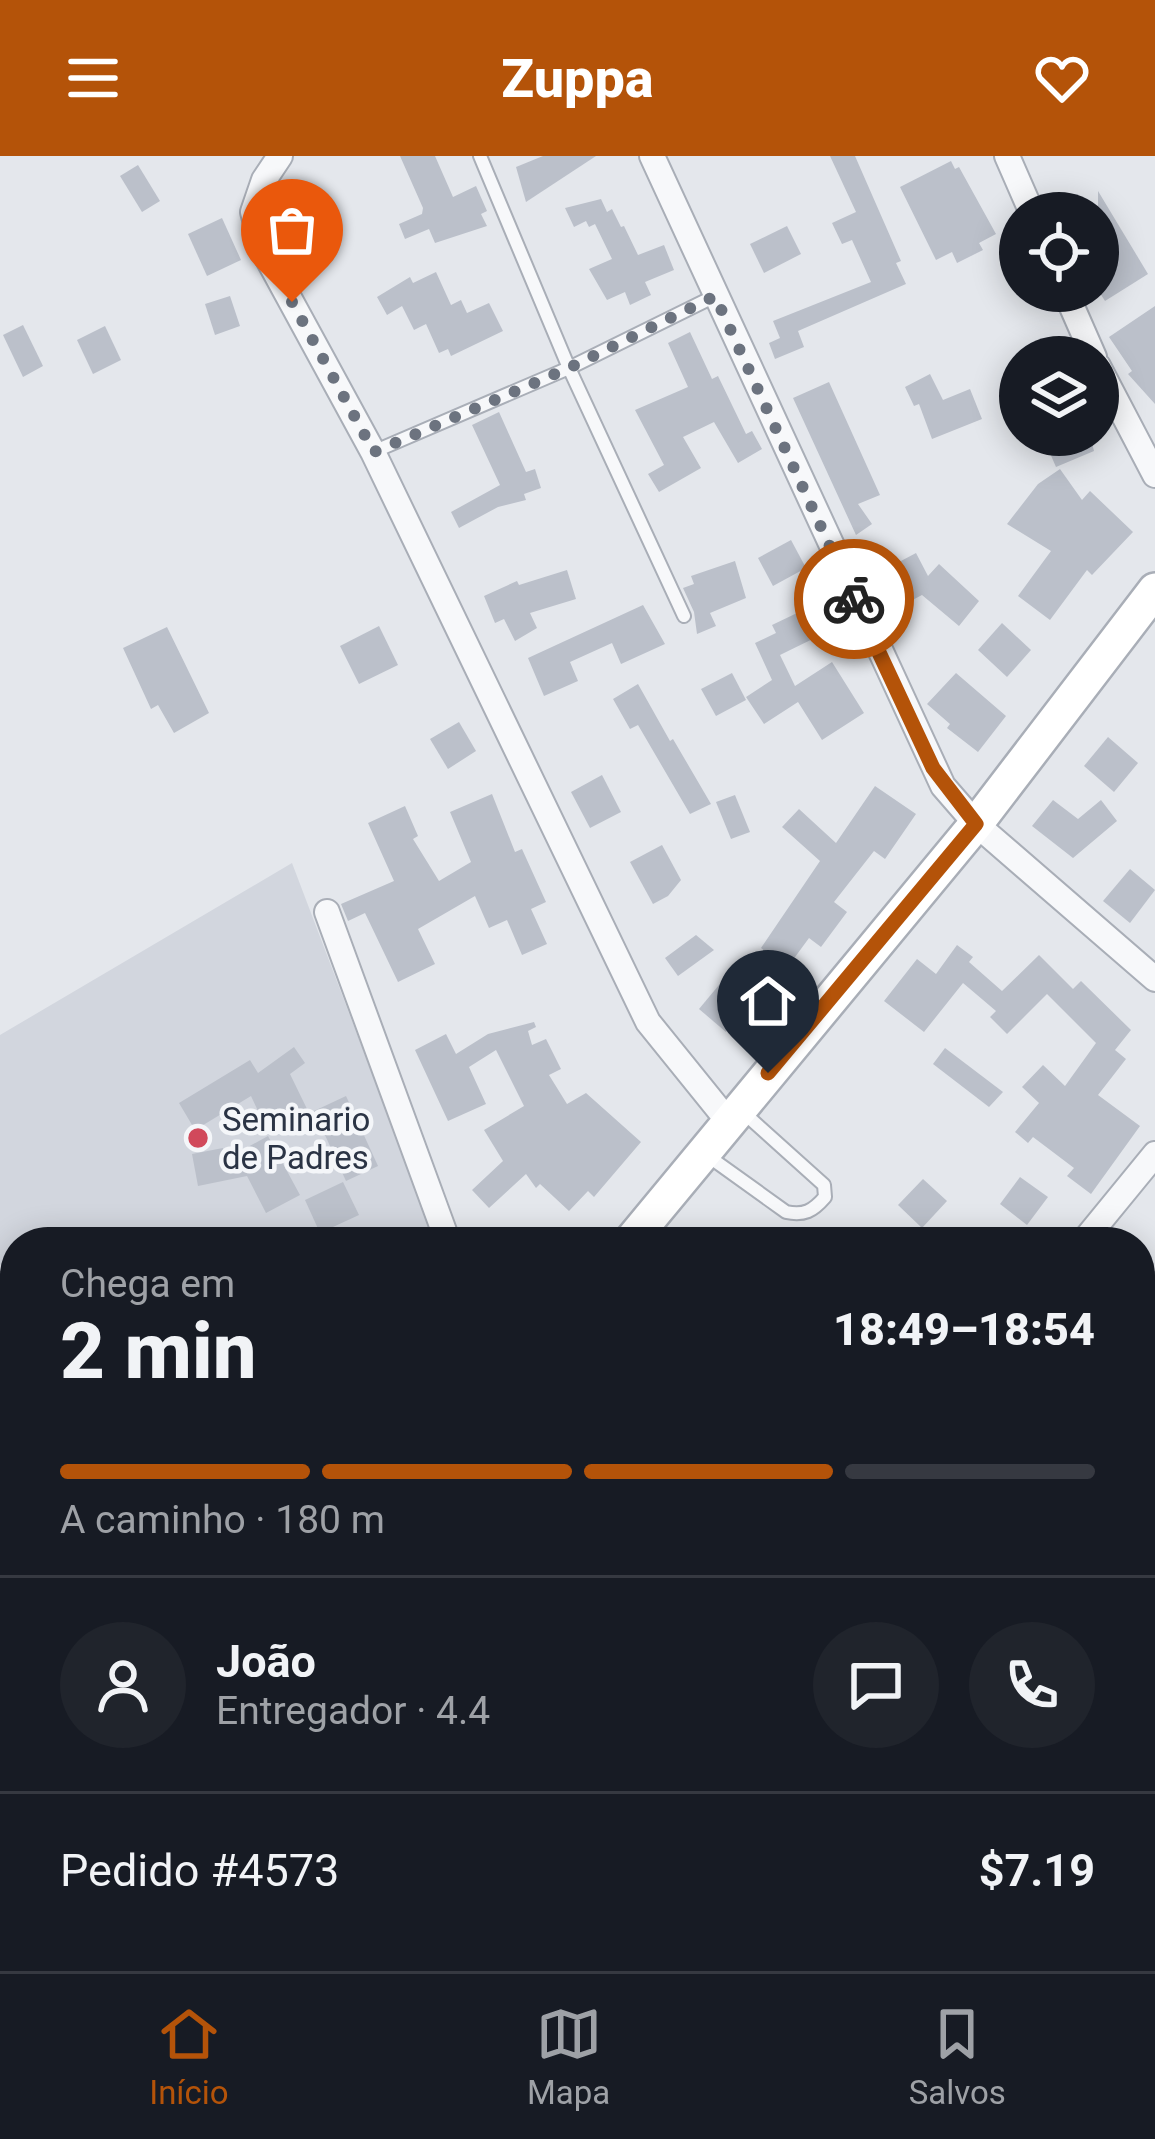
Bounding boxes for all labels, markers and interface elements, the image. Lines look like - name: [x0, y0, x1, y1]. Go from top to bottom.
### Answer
- icon: menu: [60, 45, 126, 111]
- icon: heart: [1029, 45, 1095, 111]
- text: Zuppa: [501, 47, 654, 110]
- pin: [241, 179, 343, 302]
- map controls: [999, 192, 1119, 456]
- button: locate: [999, 192, 1119, 312]
- icon: bag: [259, 197, 325, 263]
- button: layers: [999, 336, 1119, 456]
- courier: [794, 539, 914, 659]
- icon: bike: [821, 566, 887, 632]
- pin: [717, 950, 819, 1073]
- icon: home: [735, 968, 801, 1034]
- place label: Seminario de Padres: [222, 1100, 370, 1177]
- marker: Seminario de Padres: [185, 1125, 211, 1151]
- text: Chega em: [60, 1261, 235, 1307]
- text: 18:49–18:54: [833, 1303, 1095, 1356]
- text: 2 min: [60, 1306, 257, 1397]
- text: A caminho · 180 m: [60, 1497, 385, 1543]
- button: person: [60, 1622, 186, 1748]
- button: chat: [813, 1622, 939, 1748]
- button: phone: [969, 1622, 1095, 1748]
- text: João: [216, 1635, 316, 1688]
- text: Entregador · 4.4: [216, 1688, 490, 1734]
- text: Pedido #4573: [60, 1844, 339, 1897]
- text: $7.19: [979, 1844, 1095, 1897]
- tab: Início: [149, 2001, 229, 2112]
- tab: Mapa: [527, 2001, 610, 2112]
- tab: Salvos: [909, 2001, 1006, 2112]

